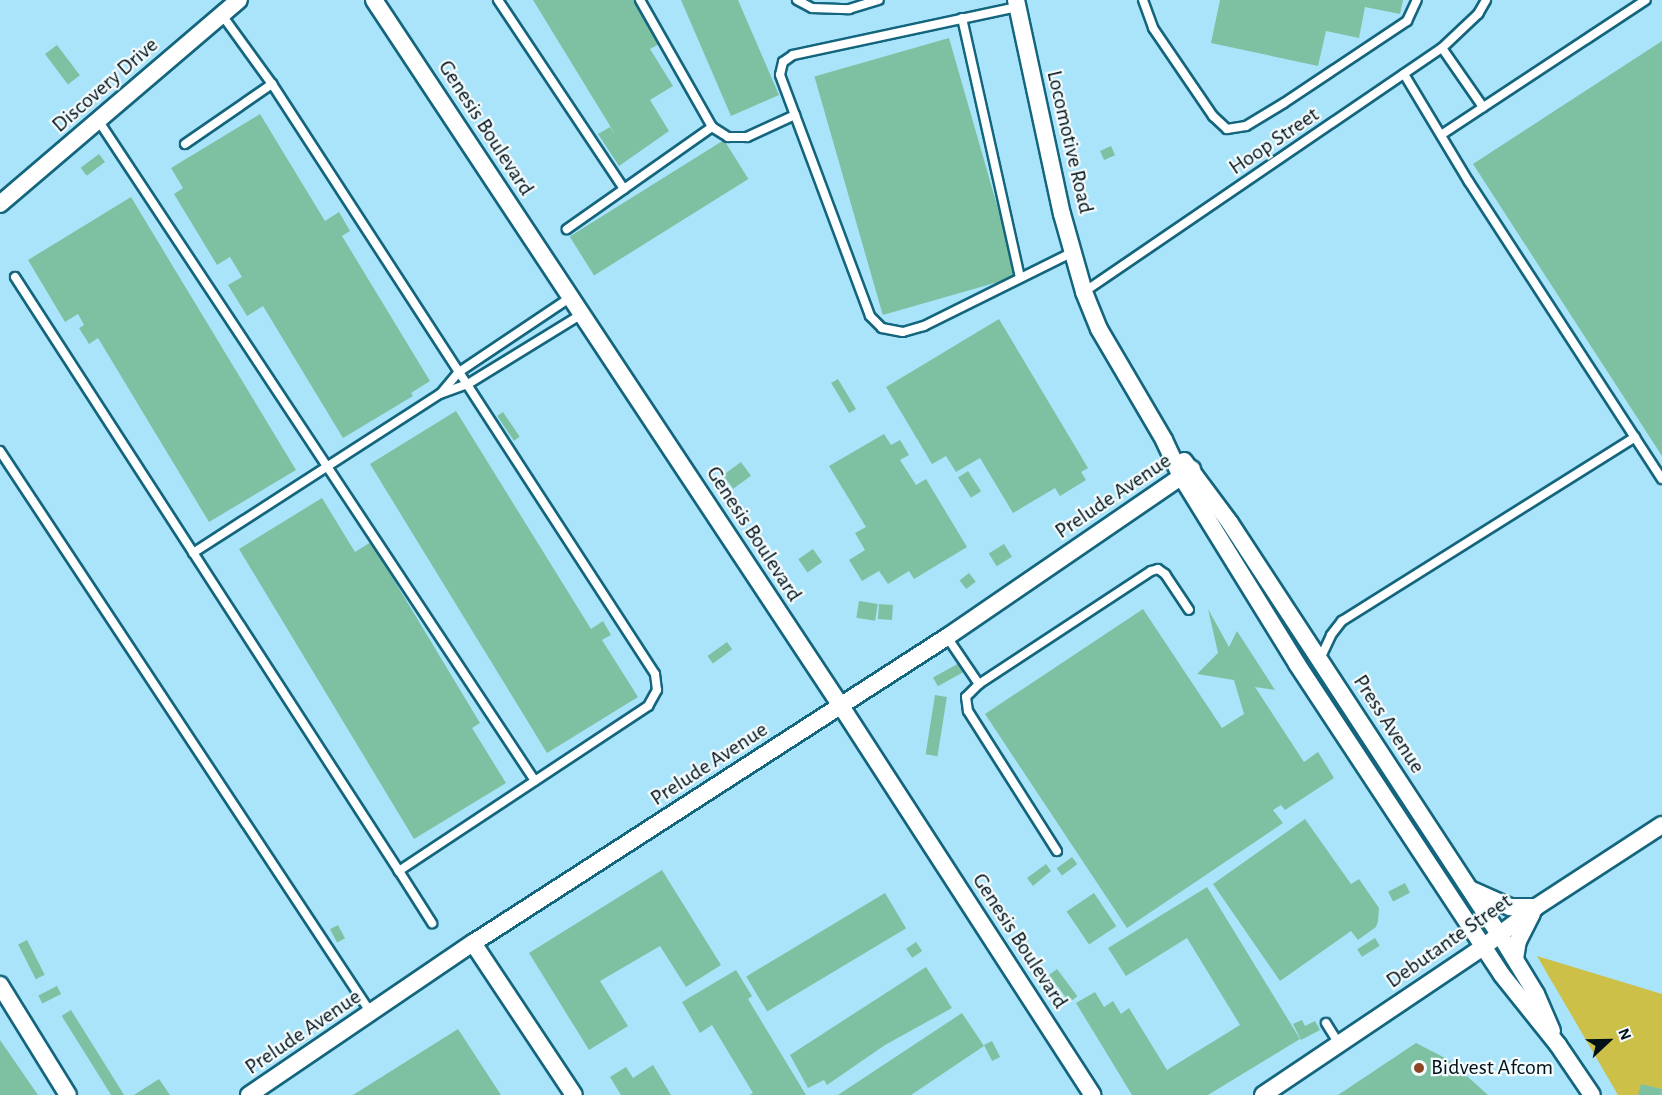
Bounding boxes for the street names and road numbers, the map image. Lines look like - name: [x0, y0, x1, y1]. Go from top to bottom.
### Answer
- street label: Discovery Drive: [47, 32, 163, 138]
- street label: Genesis Boulevard: [432, 55, 540, 201]
- street label: Locomotive Road: [1041, 68, 1099, 216]
- street label: Hoop Street: [1224, 101, 1324, 181]
- street label: Prelude Avenue: [1050, 448, 1176, 544]
- street label: Genesis Boulevard: [700, 461, 808, 607]
- street label: Press Avenue: [1347, 670, 1431, 778]
- street label: Prelude Avenue: [645, 716, 773, 812]
- street label: Genesis Boulevard: [966, 868, 1074, 1014]
- street label: Debutante Street: [1381, 888, 1517, 994]
- street label: Prelude Avenue: [240, 984, 366, 1080]

